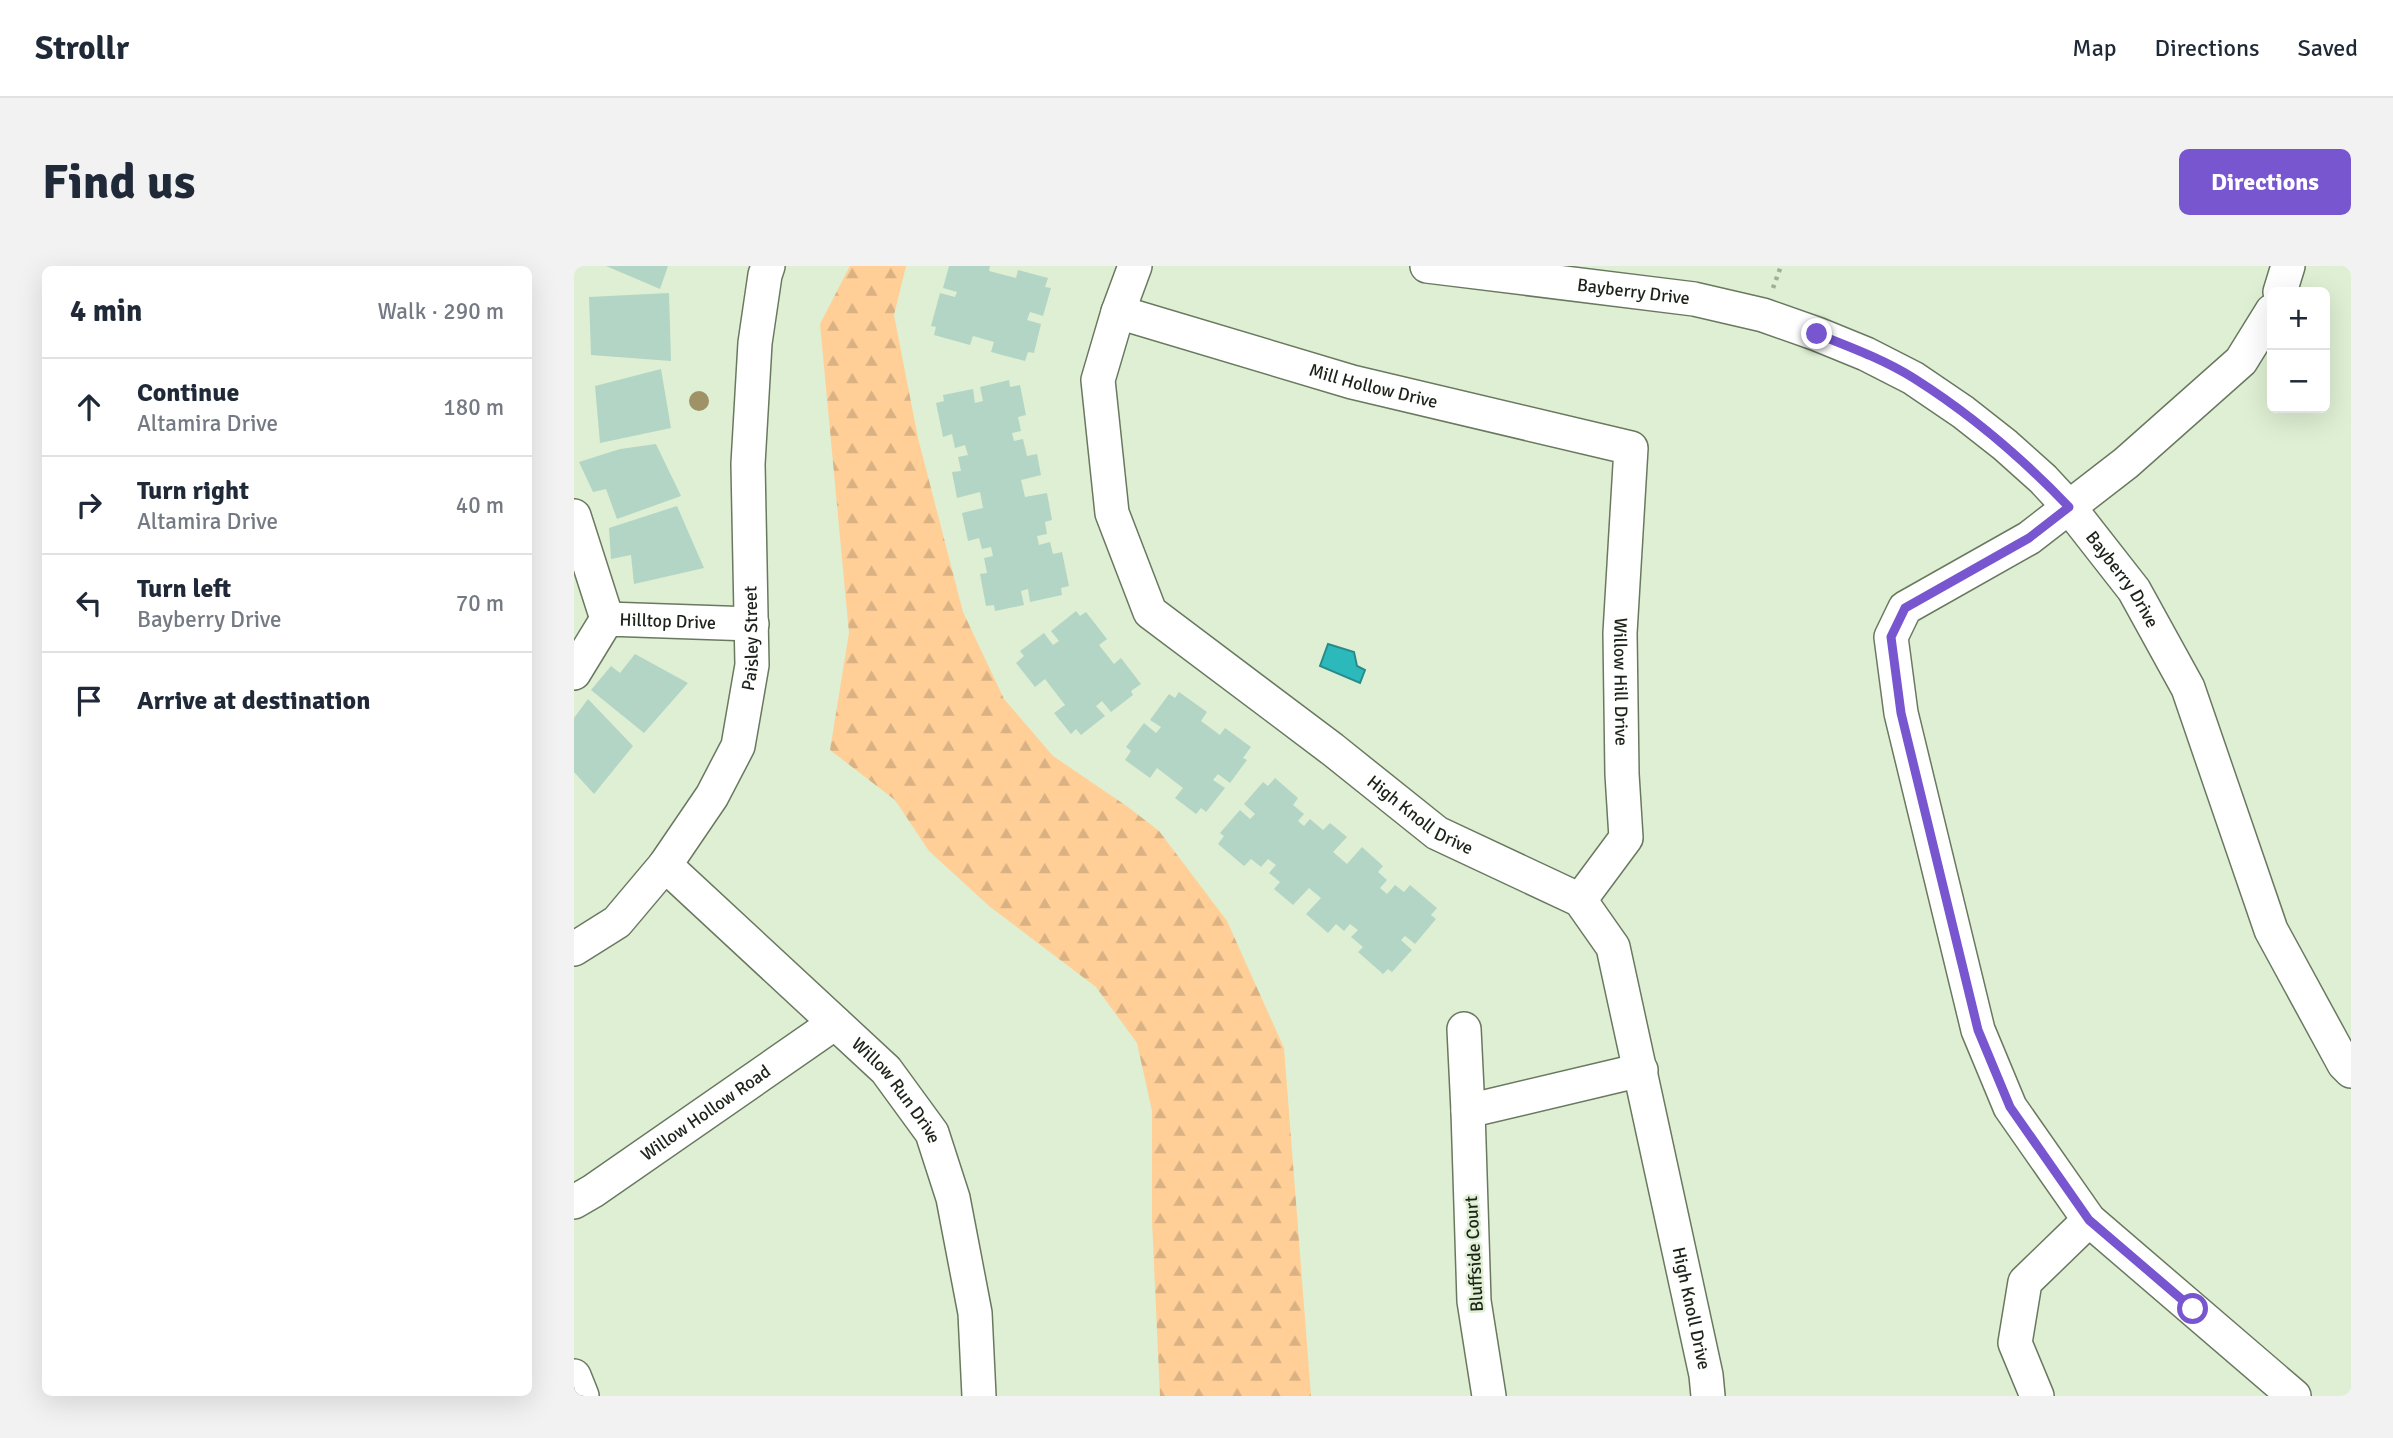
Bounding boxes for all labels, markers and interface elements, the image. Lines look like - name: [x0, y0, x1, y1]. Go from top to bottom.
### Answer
- text: Strollr: [35, 28, 129, 69]
- text: Map: [2072, 33, 2117, 63]
- text: Directions: [2155, 33, 2260, 63]
- text: Saved: [2298, 33, 2358, 63]
- button: Directions: [2179, 149, 2351, 215]
- text: Find us: [42, 152, 195, 212]
- street label: Bayberry Drive: [1576, 274, 1691, 309]
- map controls: [2267, 287, 2330, 413]
- button: +: [2267, 287, 2330, 350]
- text: 4 min: [70, 293, 142, 330]
- text: Walk · 290 m: [378, 297, 504, 326]
- route end: [1801, 318, 1832, 349]
- button: −: [2267, 350, 2330, 413]
- street label: Mill Hollow Drive: [1306, 359, 1440, 413]
- text: Continue: [137, 377, 239, 409]
- icon: ahead: [70, 388, 108, 426]
- text: 180 m: [443, 393, 504, 422]
- text: Altamira Drive: [137, 409, 278, 438]
- text: Turn right: [137, 475, 249, 507]
- icon: right: [70, 486, 108, 524]
- text: 40 m: [456, 491, 504, 520]
- text: Altamira Drive: [137, 507, 278, 536]
- street label: Bayberry Drive: [2081, 527, 2164, 631]
- text: Turn left: [137, 573, 231, 605]
- icon: left: [70, 584, 108, 622]
- street label: Paisley Street: [737, 586, 763, 692]
- text: 70 m: [456, 589, 504, 618]
- text: Bayberry Drive: [137, 605, 281, 634]
- street label: Hilltop Drive: [619, 608, 716, 634]
- street label: Willow Hill Drive: [1609, 617, 1633, 746]
- icon: arrive: [70, 682, 108, 720]
- text: Arrive at destination: [137, 685, 370, 717]
- street label: High Knoll Drive: [1363, 770, 1477, 859]
- street label: Willow Run Drive: [847, 1033, 946, 1146]
- street label: Willow Hollow Road: [636, 1060, 775, 1166]
- street label: Bluffside Court: [1460, 1196, 1488, 1312]
- street label: High Knoll Drive: [1667, 1245, 1716, 1372]
- route start: [2177, 1293, 2208, 1324]

